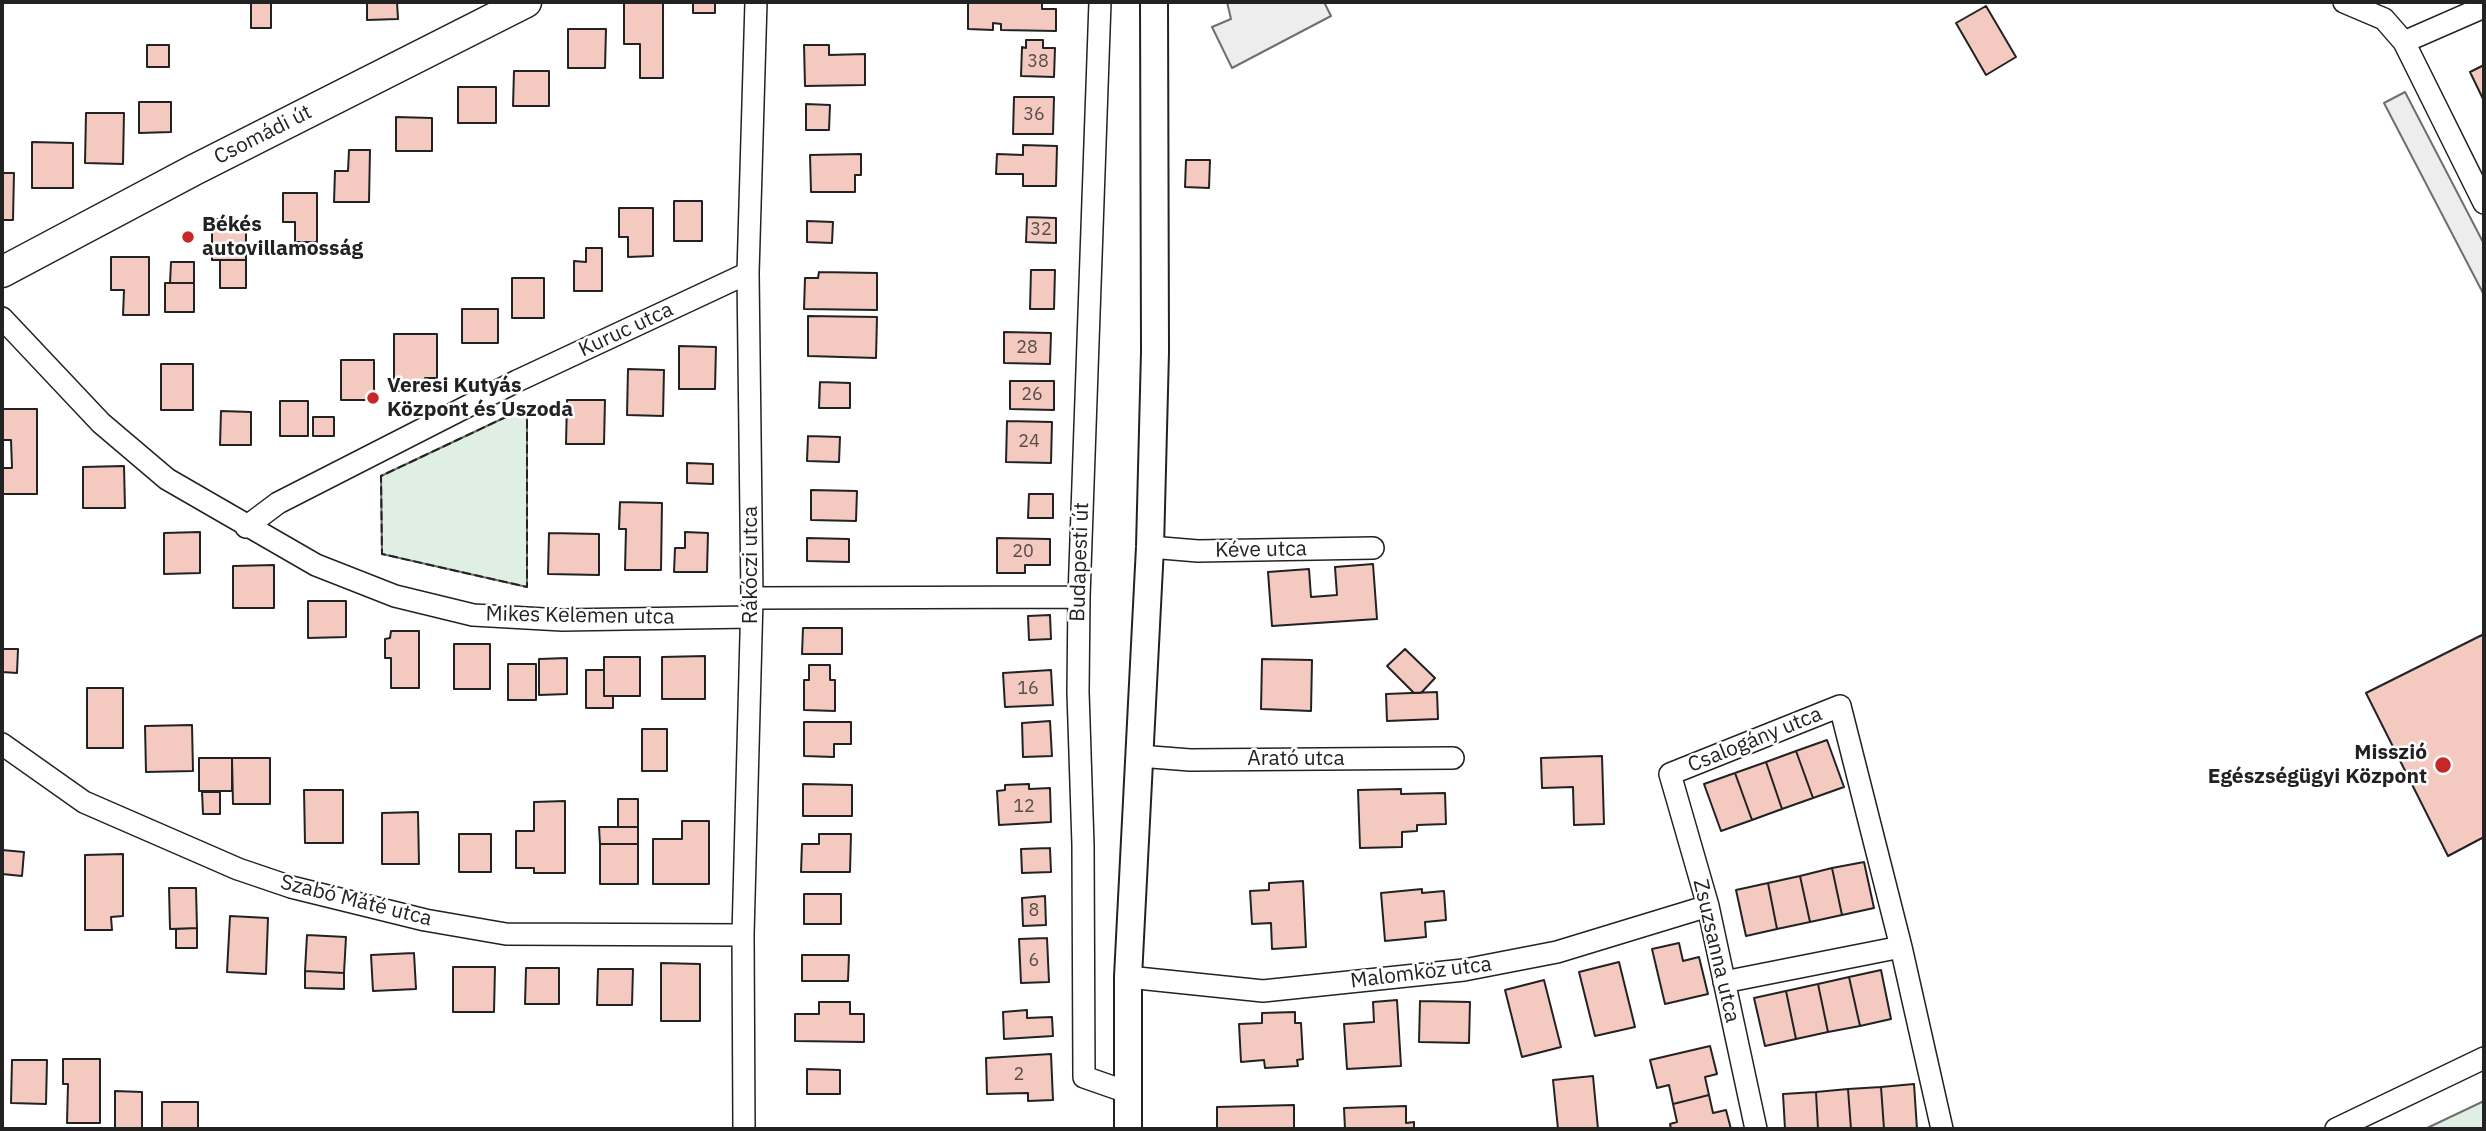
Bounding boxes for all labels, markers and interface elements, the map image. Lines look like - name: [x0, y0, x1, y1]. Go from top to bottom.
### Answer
- house number: 38: [1027, 51, 1049, 73]
- street label: Csomádi út: [210, 100, 316, 170]
- house number: 36: [1023, 104, 1045, 126]
- place label: Békés autovillamosság: [202, 212, 363, 262]
- house number: 32: [1030, 219, 1052, 241]
- marker: Békés autovillamosság: [180, 229, 196, 245]
- street label: Kuruc utca: [575, 297, 677, 363]
- house number: 28: [1016, 337, 1038, 359]
- place label: Veresi Kutyás Központ és Uszoda: [387, 373, 573, 423]
- house number: 26: [1021, 384, 1043, 406]
- marker: Veresi Kutyás Központ és Uszoda: [365, 390, 381, 406]
- house number: 24: [1018, 431, 1040, 453]
- street label: Budapesti út: [1065, 502, 1095, 622]
- street label: Rákóczi utca: [738, 506, 764, 624]
- street label: Kéve utca: [1215, 537, 1307, 563]
- house number: 20: [1012, 541, 1034, 563]
- street label: Mikes Kelemen utca: [485, 602, 675, 630]
- house number: 16: [1017, 678, 1039, 700]
- street label: Csalogány utca: [1684, 702, 1826, 778]
- place label: Misszió Egészségügyi Központ: [2208, 740, 2427, 790]
- street label: Arató utca: [1247, 746, 1345, 772]
- marker: Misszió Egészségügyi Központ: [2433, 755, 2453, 775]
- house number: 12: [1013, 796, 1035, 818]
- street label: Szabó Máté utca: [278, 870, 434, 932]
- street label: Zsuzsanna utca: [1687, 877, 1745, 1025]
- house number: 8: [1029, 900, 1039, 922]
- house number: 6: [1029, 950, 1039, 972]
- street label: Malomköz utca: [1349, 952, 1493, 994]
- house number: 2: [1014, 1064, 1024, 1086]

